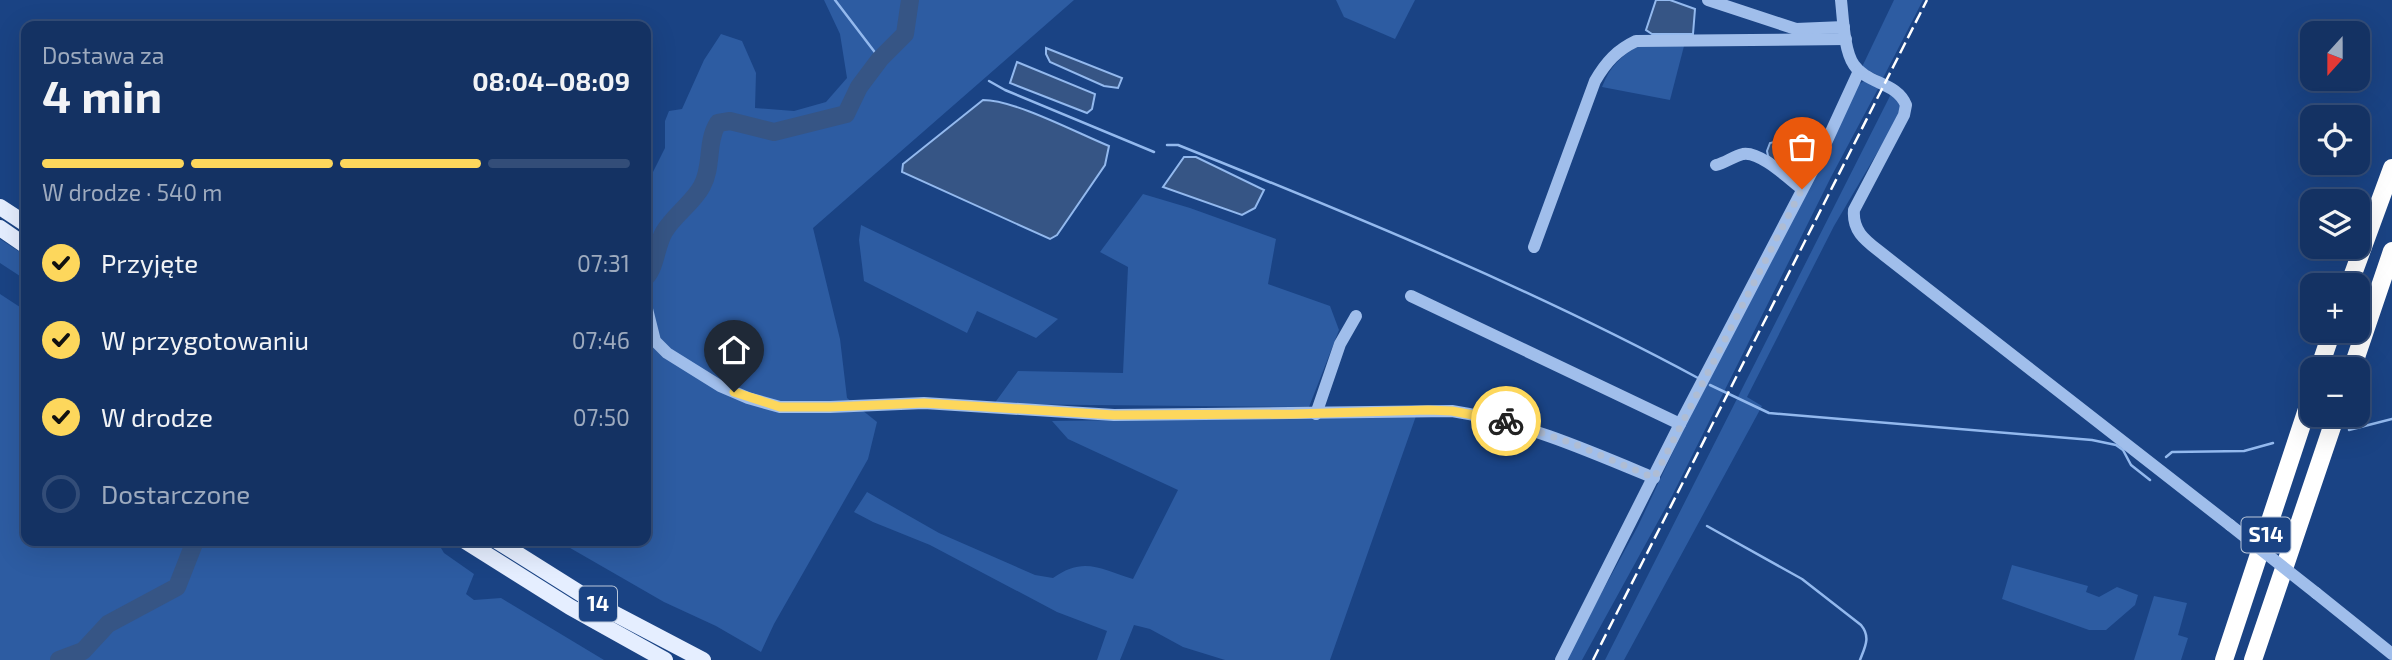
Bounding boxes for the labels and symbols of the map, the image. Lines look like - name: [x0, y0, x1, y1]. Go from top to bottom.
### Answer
- north arrow: [2300, 21, 2370, 91]
- pin: [1772, 117, 1832, 189]
- pin: [704, 320, 764, 392]
- courier: [1471, 386, 1541, 456]
- road number: S14: [2242, 518, 2290, 552]
- road number: 14: [579, 586, 617, 622]

